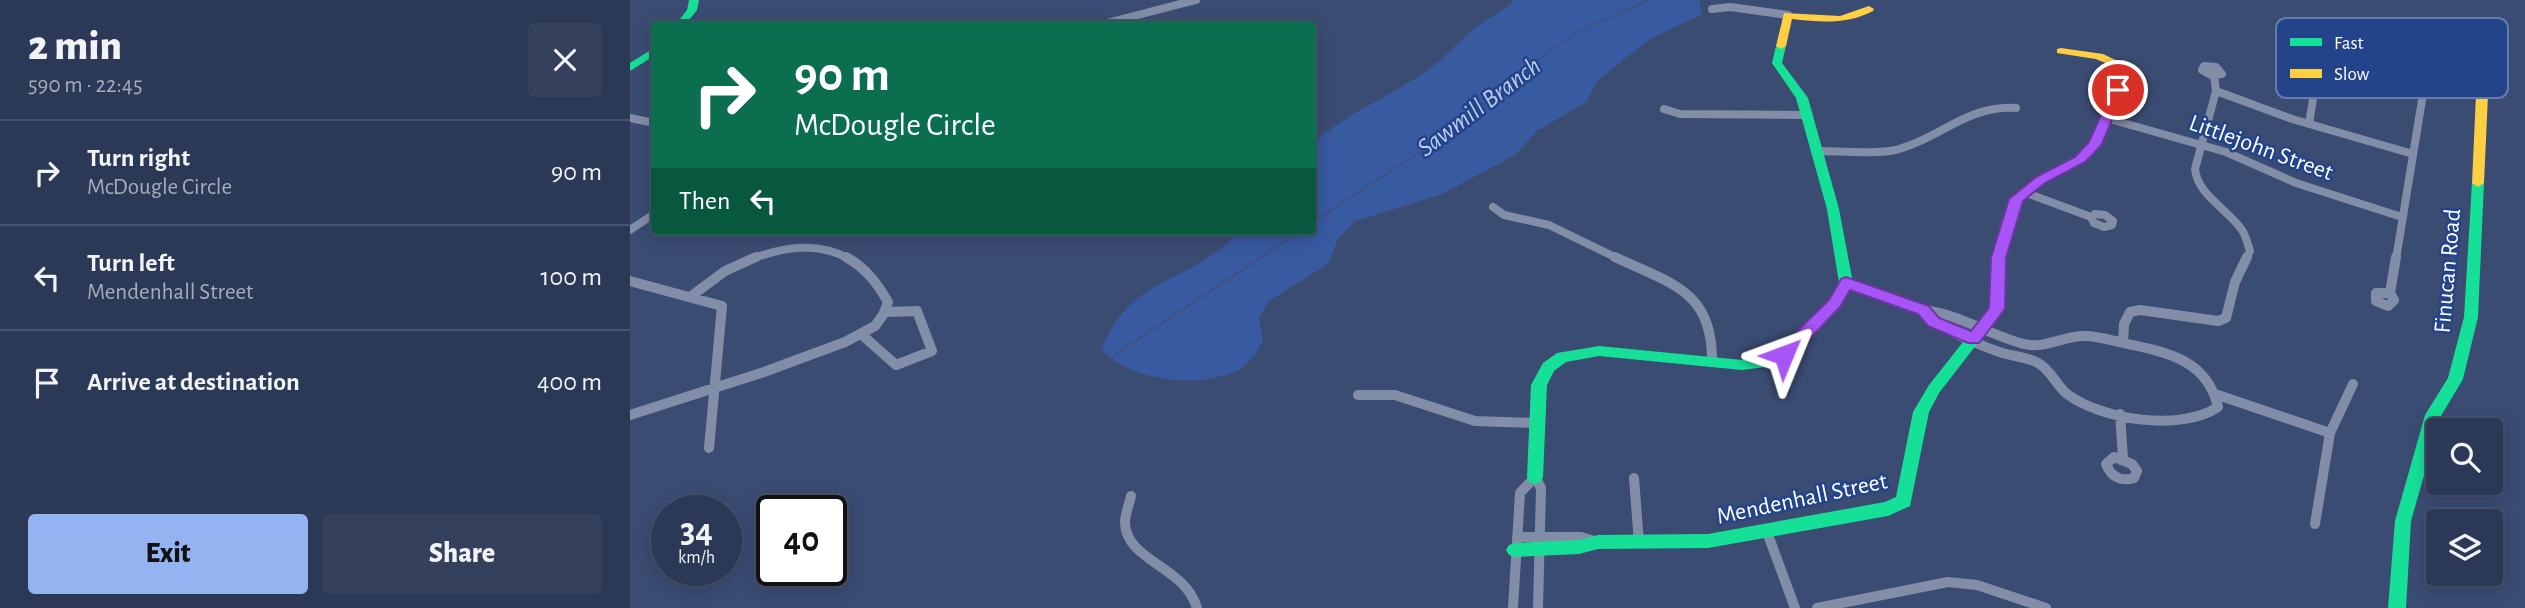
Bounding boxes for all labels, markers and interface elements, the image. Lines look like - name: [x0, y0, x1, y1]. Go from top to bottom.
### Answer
- legend: [2276, 18, 2508, 98]
- button: close: [528, 23, 602, 97]
- text: 2 min: [28, 25, 122, 67]
- text: Fast: [2334, 34, 2364, 53]
- icon: right: [679, 49, 770, 140]
- text: 90 m: [794, 51, 890, 100]
- water label: Sawmill Branch: [1413, 52, 1545, 162]
- pin: [2088, 60, 2148, 120]
- text: Slow: [2334, 65, 2370, 84]
- icon: arrive: [2099, 71, 2137, 109]
- text: 590 m · 22:45: [28, 74, 143, 97]
- text: McDougle Circle: [794, 109, 996, 141]
- street label: Littlejohn Street: [2186, 111, 2337, 185]
- text: Turn right: [87, 145, 190, 171]
- icon: right: [28, 154, 66, 192]
- text: 90 m: [551, 159, 602, 185]
- text: McDougle Circle: [87, 176, 232, 199]
- icon: left: [744, 182, 782, 220]
- text: Then: [679, 188, 730, 214]
- street label: Finucan Road: [2431, 208, 2465, 334]
- text: Turn left: [87, 250, 175, 276]
- icon: left: [28, 259, 66, 297]
- text: 100 m: [541, 264, 602, 290]
- text: Mendenhall Street: [87, 281, 253, 304]
- position arrow: [1747, 318, 1821, 392]
- icon: arrive: [28, 364, 66, 402]
- text: Arrive at destination: [87, 369, 300, 395]
- text: 400 m: [537, 369, 602, 395]
- map controls: [2426, 418, 2503, 586]
- button: search: [2426, 418, 2503, 495]
- street label: Mendenhall Street: [1715, 469, 1890, 529]
- speed limit sign: 40: [756, 495, 847, 586]
- button: layers: [2426, 509, 2503, 586]
- button: Exit: [28, 514, 308, 594]
- button: Share: [322, 514, 602, 594]
- text: 34: [680, 514, 713, 549]
- text: km/h: [678, 549, 715, 567]

